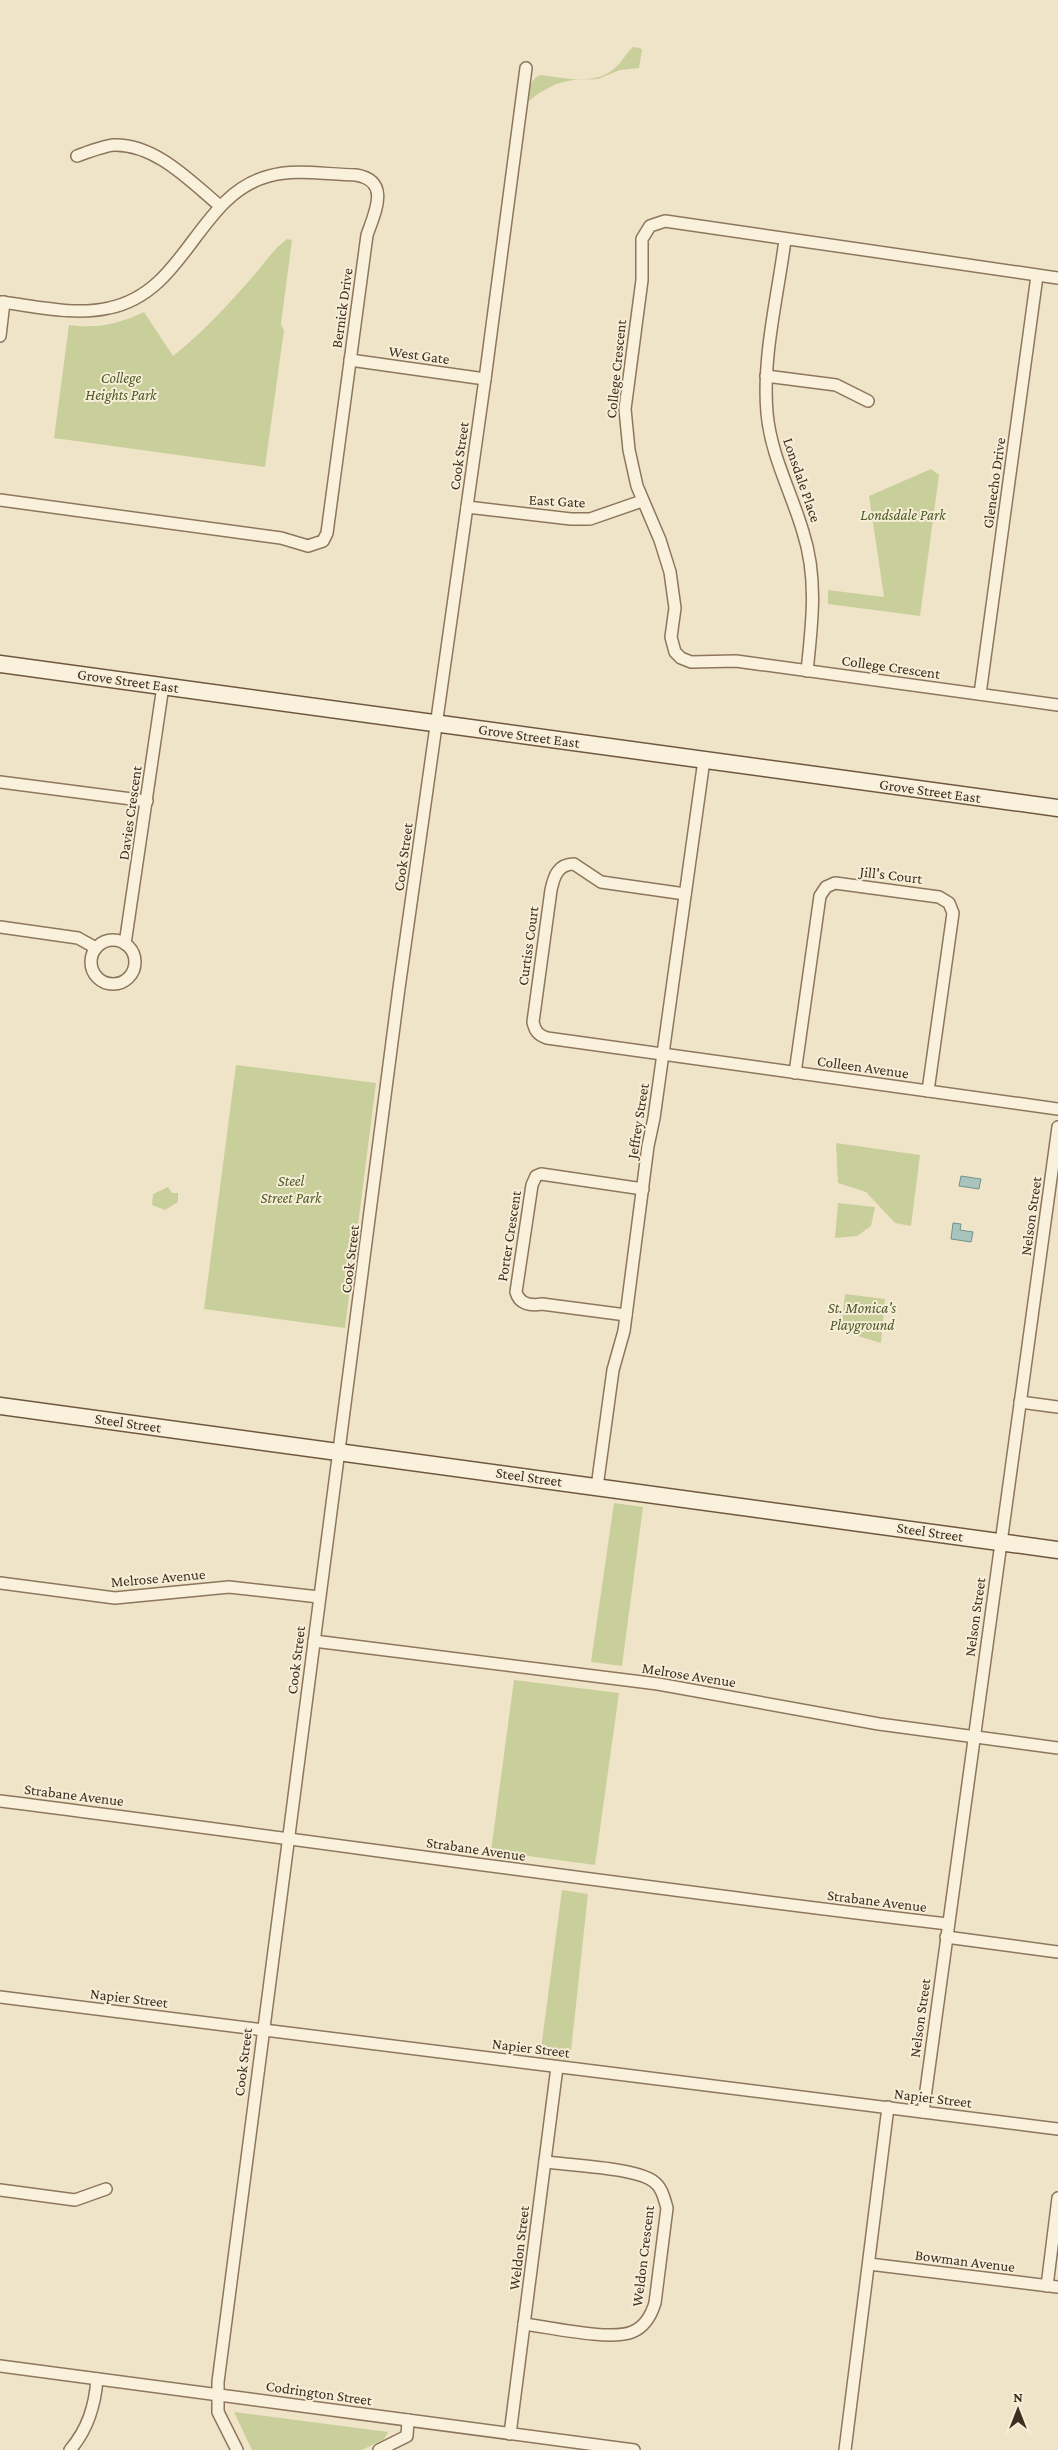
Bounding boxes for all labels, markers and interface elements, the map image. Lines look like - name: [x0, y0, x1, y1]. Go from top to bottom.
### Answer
- street label: Bernick Drive: [328, 266, 356, 349]
- street label: College Crescent: [603, 318, 630, 419]
- street label: West Gate: [388, 343, 451, 367]
- park label: College Heights Park: [85, 370, 158, 404]
- street label: Cook Street: [446, 420, 472, 491]
- street label: Lonsdale Place: [780, 436, 824, 525]
- street label: Glenecho Drive: [980, 436, 1008, 530]
- street label: East Gate: [528, 492, 586, 510]
- park label: Londsdale Park: [860, 507, 947, 523]
- street label: College Crescent: [841, 652, 942, 683]
- street label: Grove Street East: [76, 666, 181, 696]
- street label: Grove Street East: [477, 721, 582, 751]
- street label: Davies Crescent: [115, 764, 145, 861]
- street label: Grove Street East: [878, 776, 983, 806]
- street label: Cook Street: [390, 821, 416, 892]
- street label: Jill's Court: [857, 863, 924, 888]
- street label: Curtiss Court: [515, 904, 542, 987]
- street label: Colleen Avenue: [816, 1053, 910, 1081]
- street label: Jeffrey Street: [624, 1081, 653, 1162]
- park label: Steel Street Park: [261, 1173, 323, 1206]
- street label: Nelson Street: [1018, 1174, 1045, 1257]
- street label: Porter Crescent: [494, 1188, 524, 1283]
- street label: Cook Street: [338, 1223, 362, 1294]
- park label: St. Monica's Playground: [828, 1300, 897, 1334]
- street label: Steel Street: [94, 1410, 163, 1436]
- street label: Steel Street: [495, 1464, 564, 1490]
- street label: Steel Street: [896, 1519, 965, 1545]
- street label: Melrose Avenue: [110, 1566, 206, 1590]
- street label: Nelson Street: [962, 1575, 989, 1658]
- street label: Cook Street: [284, 1624, 308, 1695]
- street label: Melrose Avenue: [641, 1660, 738, 1690]
- street label: Strabane Avenue: [23, 1781, 125, 1809]
- street label: Strabane Avenue: [425, 1834, 527, 1864]
- street label: Strabane Avenue: [826, 1887, 928, 1915]
- street label: Nelson Street: [907, 1976, 934, 2059]
- street label: Napier Street: [89, 1985, 170, 2012]
- street label: Cook Street: [231, 2026, 255, 2097]
- street label: Napier Street: [491, 2035, 572, 2062]
- street label: Napier Street: [893, 2085, 974, 2112]
- street label: Weldon Crescent: [629, 2203, 657, 2308]
- street label: Weldon Street: [506, 2204, 532, 2291]
- street label: Bowman Avenue: [914, 2247, 1016, 2275]
- street label: Codrington Street: [265, 2378, 374, 2410]
- north arrow: [993, 2385, 1043, 2435]
- text: N: [1013, 2389, 1023, 2405]

